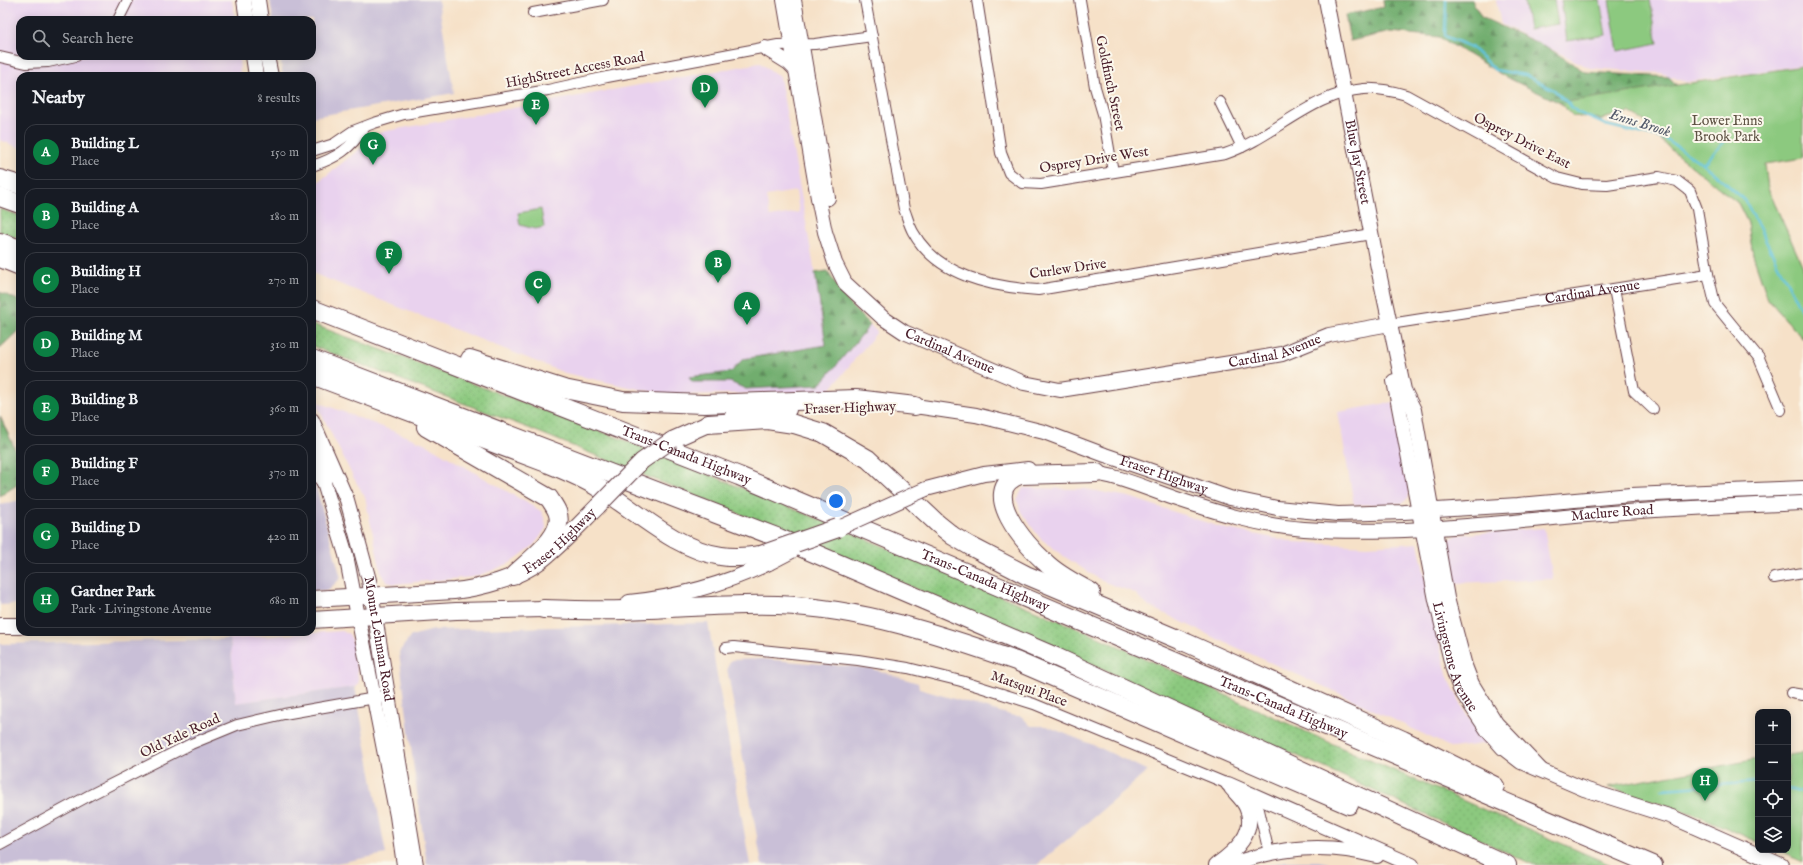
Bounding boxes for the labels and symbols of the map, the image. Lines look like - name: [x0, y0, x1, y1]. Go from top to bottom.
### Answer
- street label: Goldfinch Street: [1091, 34, 1129, 132]
- street label: HighStreet Access Road: [504, 48, 646, 92]
- pin: D: [692, 75, 718, 108]
- pin: E: [523, 92, 549, 125]
- water label: Enns Brook: [1606, 104, 1673, 141]
- street label: Osprey Drive East: [1470, 109, 1574, 173]
- park label: Lower Enns Brook Park: [1692, 112, 1762, 146]
- street label: Blue Jay Street: [1340, 118, 1374, 206]
- pin: G: [360, 132, 386, 165]
- street label: Osprey Drive West: [1038, 142, 1150, 177]
- pin: F: [376, 241, 402, 274]
- pin: B: [705, 250, 731, 283]
- street label: Curlew Drive: [1028, 255, 1108, 283]
- pin: C: [525, 271, 551, 304]
- street label: Cardinal Avenue: [1544, 276, 1642, 308]
- pin: A: [734, 292, 760, 325]
- street label: Cardinal Avenue: [902, 324, 998, 379]
- street label: Cardinal Avenue: [1227, 330, 1324, 372]
- street label: Fraser Highway: [804, 397, 896, 419]
- street label: Trans-Canada Highway: [619, 422, 754, 489]
- street label: Fraser Highway: [1117, 452, 1210, 499]
- your location: [826, 491, 846, 511]
- street label: Maclure Road: [1570, 501, 1654, 525]
- street label: Fraser Highway: [520, 504, 600, 579]
- street label: Trans-Canada Highway: [918, 545, 1052, 616]
- street label: Mount Lehman Road: [360, 575, 398, 703]
- street label: Livingstone Avenue: [1428, 600, 1482, 716]
- street label: Matsqui Place: [988, 667, 1070, 711]
- street label: Trans-Canada Highway: [1216, 672, 1350, 743]
- street label: Old Yale Road: [137, 709, 223, 762]
- pin: H: [1692, 768, 1718, 801]

